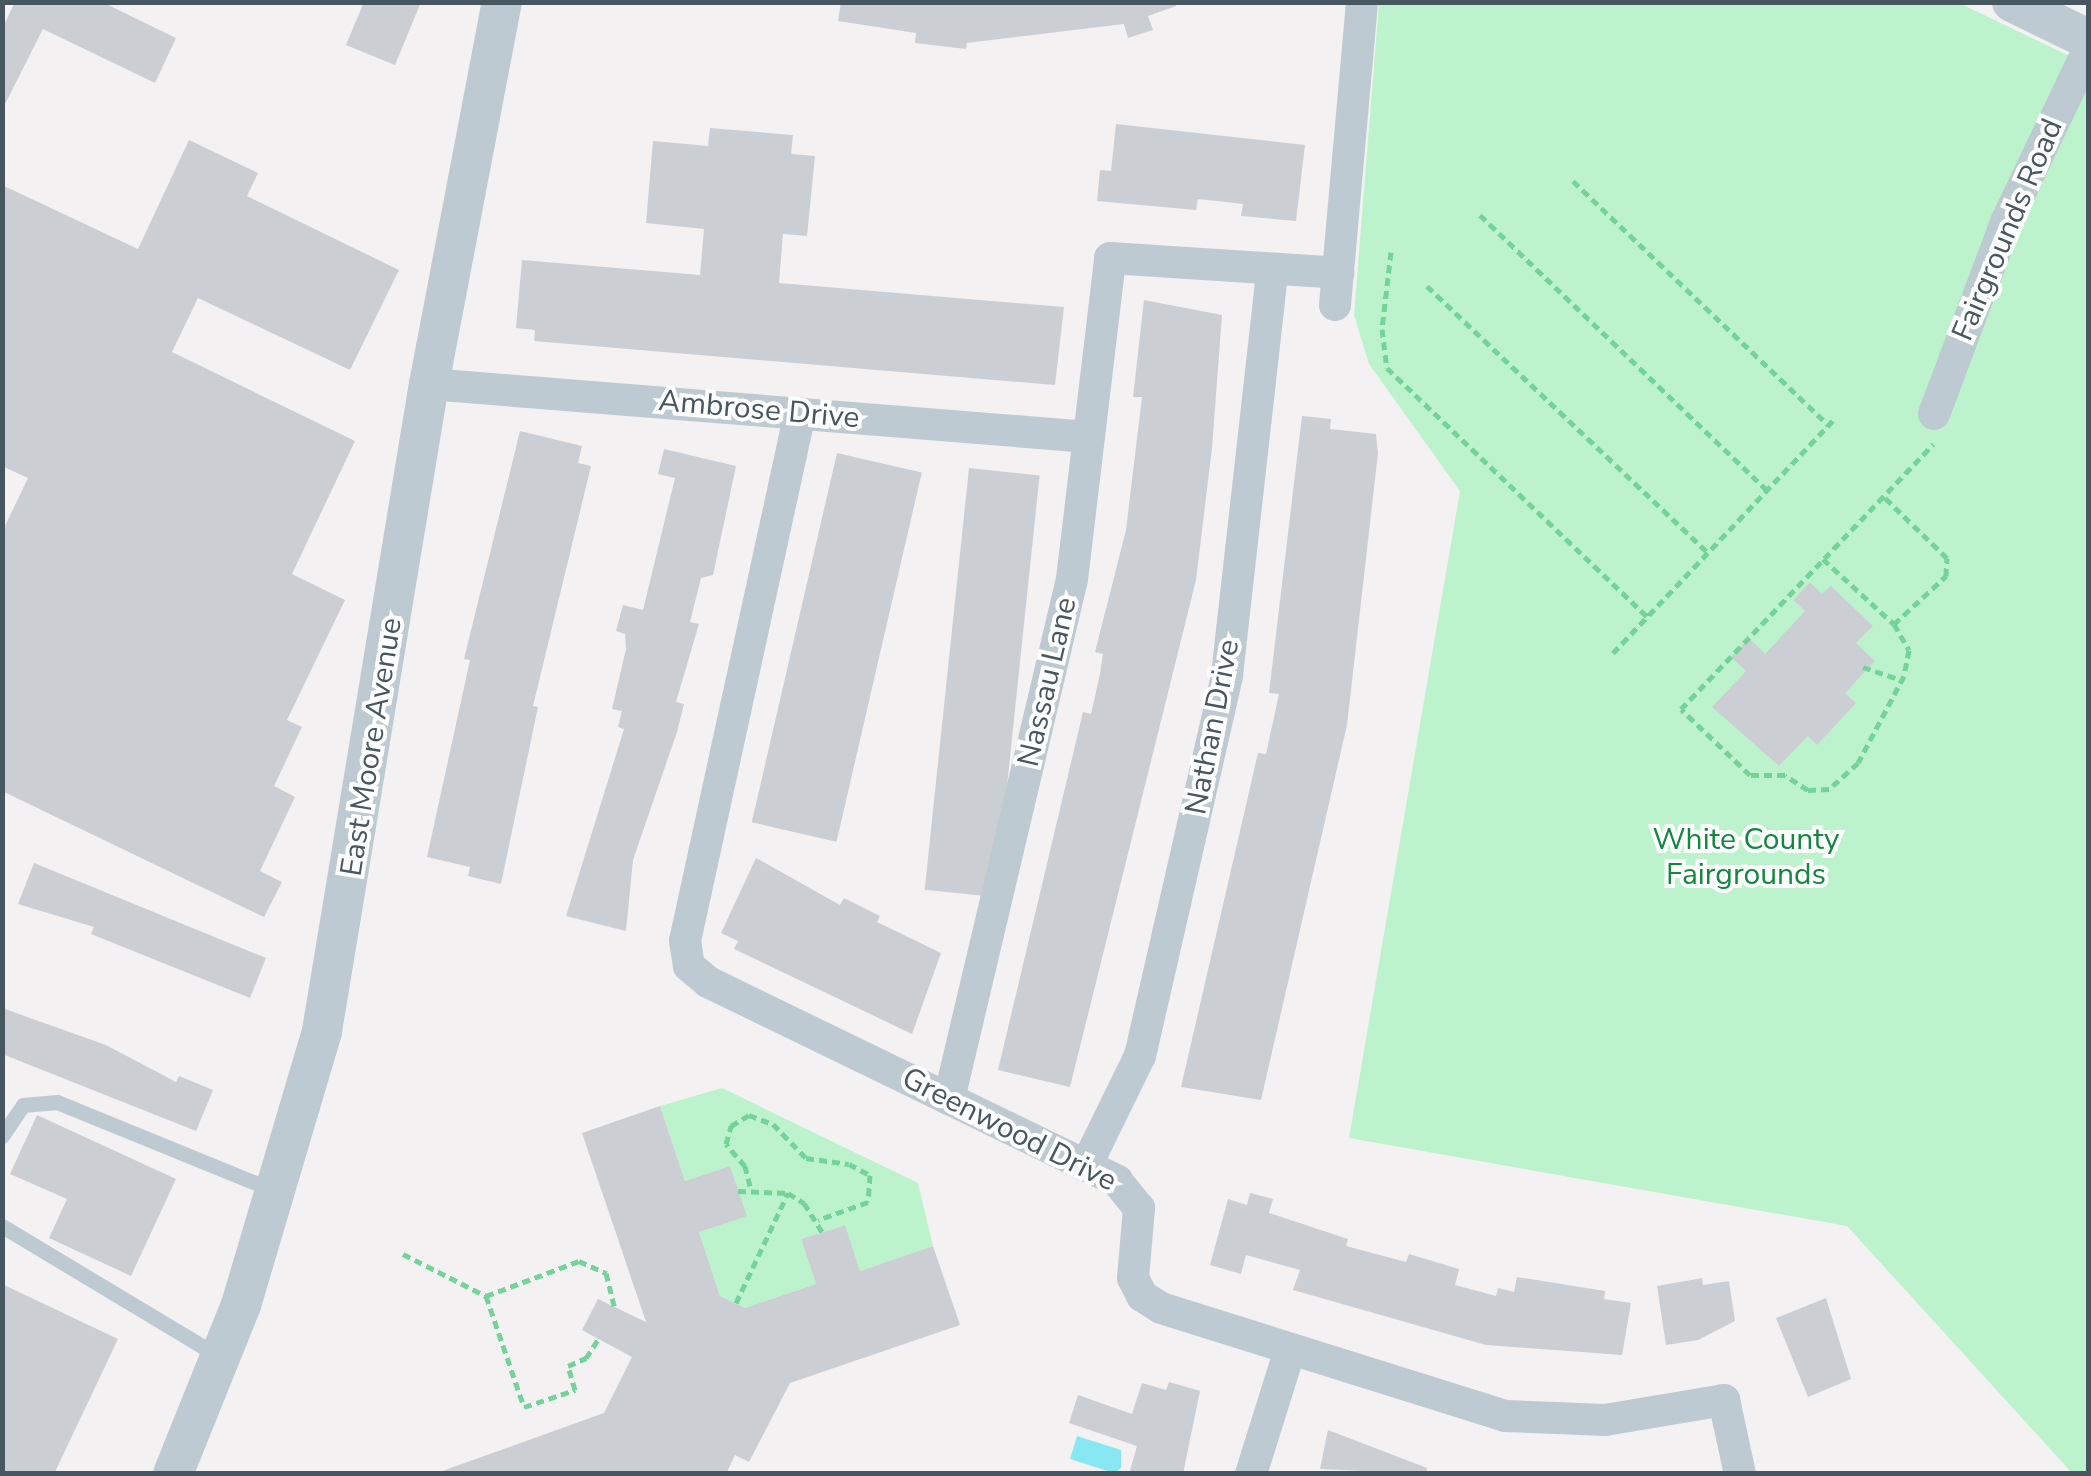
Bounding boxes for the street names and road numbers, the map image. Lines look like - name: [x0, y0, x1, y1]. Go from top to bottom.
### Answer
- street label: Fairgrounds Road: [1945, 114, 2071, 346]
- street label: Ambrose Drive: [657, 383, 861, 437]
- street label: Nassau Lane: [1011, 594, 1085, 770]
- street label: East Moore Avenue: [334, 615, 410, 879]
- street label: Nathan Drive: [1178, 636, 1248, 818]
- street label: Greenwood Drive: [896, 1060, 1122, 1200]

